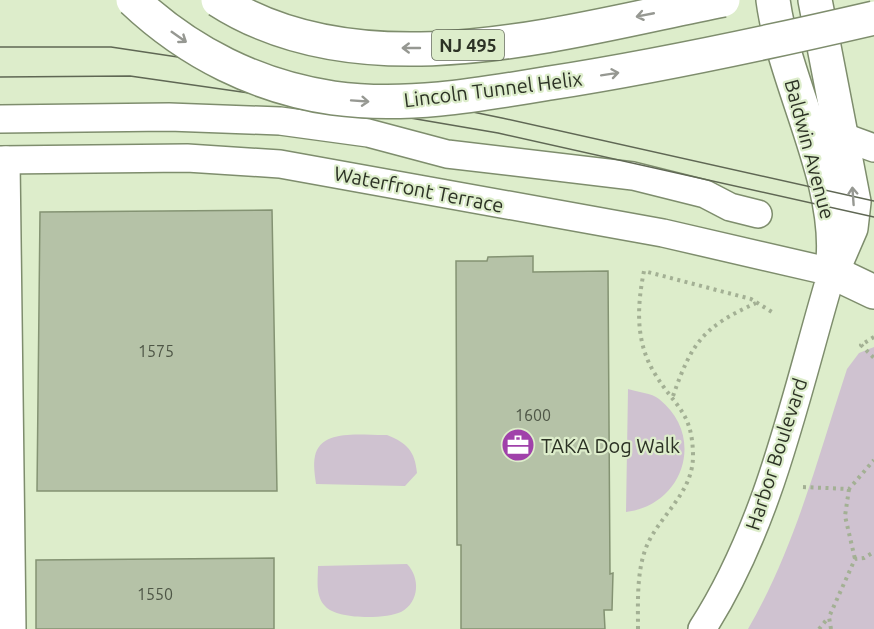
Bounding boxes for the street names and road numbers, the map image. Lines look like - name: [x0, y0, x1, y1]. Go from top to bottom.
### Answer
- road number: NJ 495: [432, 30, 504, 60]
- street label: Lincoln Tunnel Helix: [403, 67, 583, 111]
- street label: Baldwin Avenue: [780, 77, 840, 221]
- street label: Waterfront Terrace: [332, 161, 506, 217]
- street label: Harbor Boulevard: [741, 375, 811, 533]

